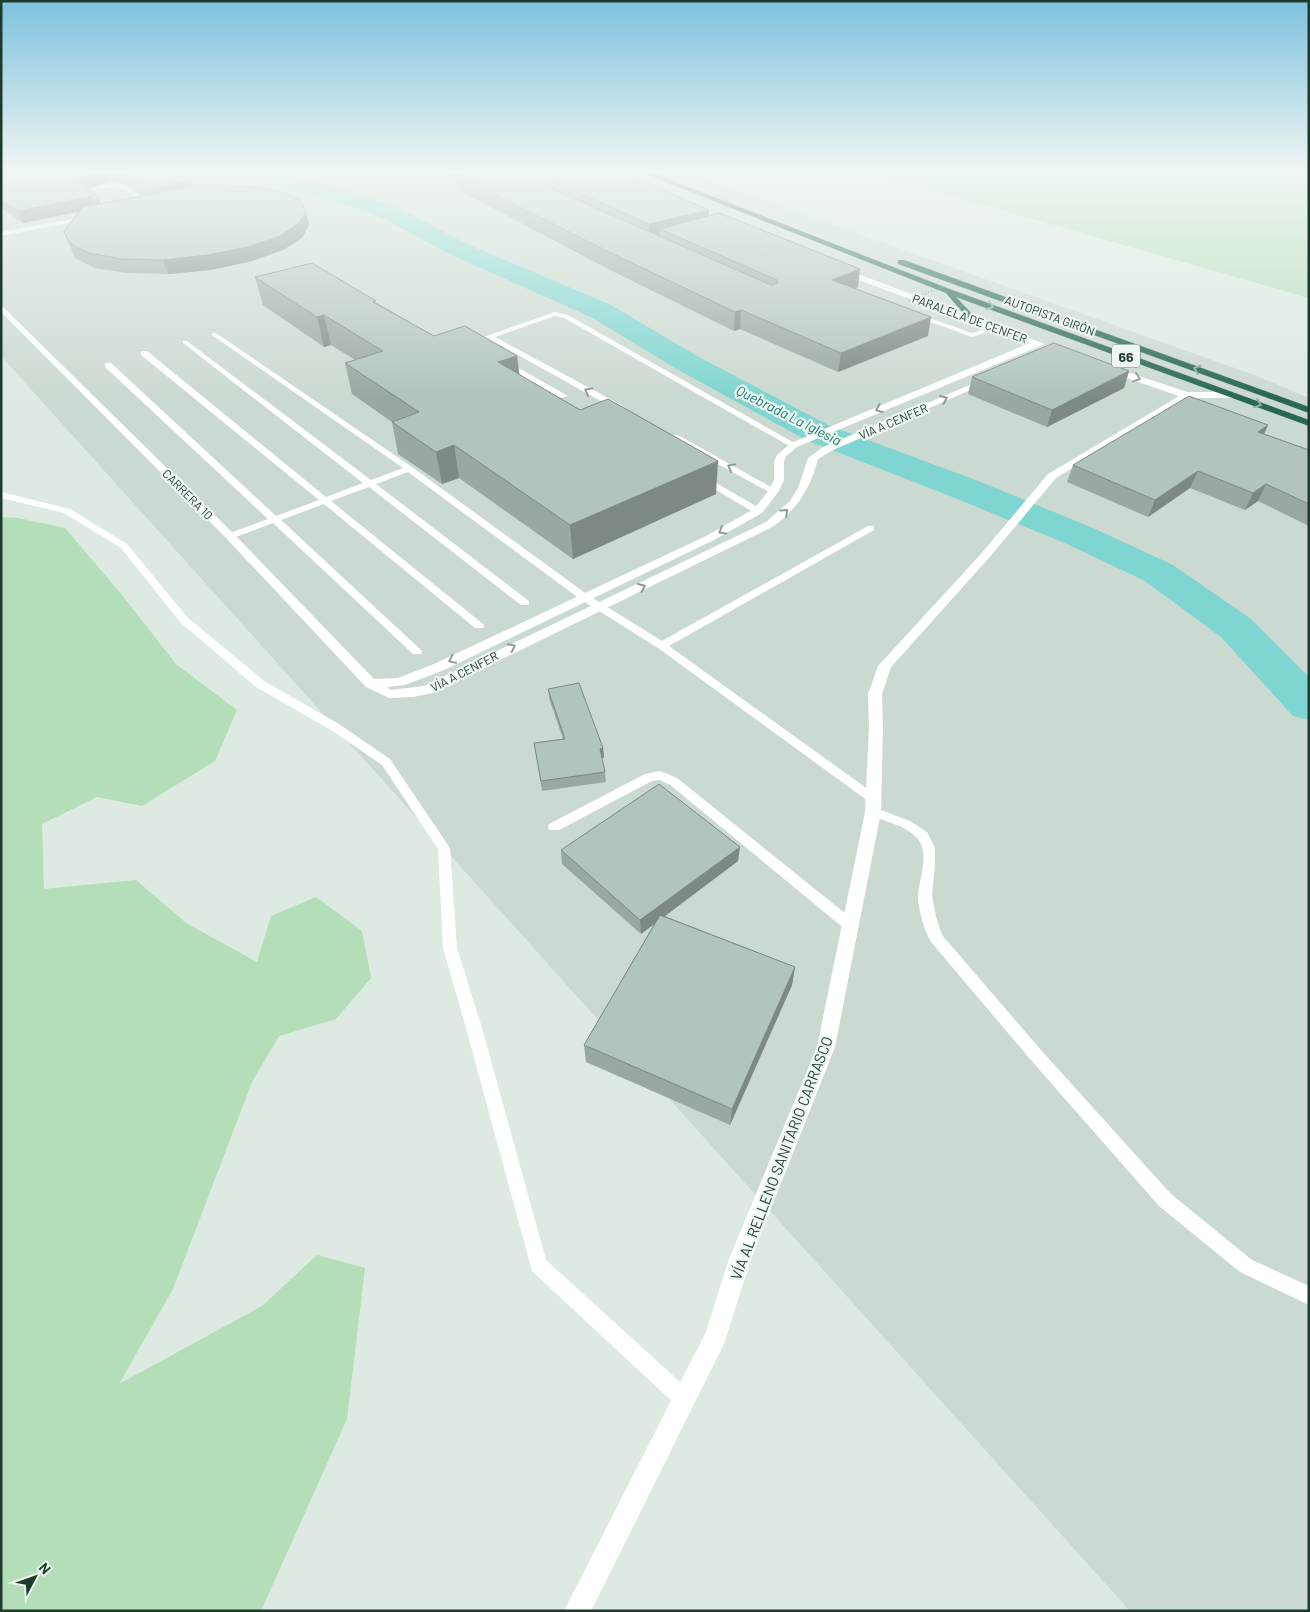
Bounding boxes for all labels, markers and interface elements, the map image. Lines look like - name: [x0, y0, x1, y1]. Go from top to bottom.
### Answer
- street label: PARALELA DE CENFER: [911, 291, 1029, 345]
- street label: AUTOPISTA GIRÓN: [1003, 292, 1097, 338]
- one-way arrow: [985, 300, 993, 310]
- road number: 66: [1112, 344, 1140, 368]
- one-way arrow: [1193, 365, 1202, 375]
- one-way arrow: [1132, 372, 1141, 382]
- water label: Quebrada La Iglesia: [734, 381, 844, 449]
- one-way arrow: [584, 387, 593, 397]
- one-way arrow: [939, 395, 948, 406]
- one-way arrow: [1253, 398, 1261, 408]
- street label: VÍA A CENFER: [856, 400, 930, 442]
- one-way arrow: [875, 403, 884, 413]
- one-way arrow: [728, 464, 737, 474]
- street label: CARRERA 10: [160, 466, 216, 522]
- one-way arrow: [780, 509, 789, 518]
- one-way arrow: [718, 525, 727, 535]
- one-way arrow: [637, 583, 646, 594]
- one-way arrow: [507, 643, 516, 653]
- street label: VÍA A CENFER: [428, 648, 500, 694]
- one-way arrow: [449, 654, 458, 664]
- street label: VÍA AL RELLENO SANITARIO CARRASCO: [726, 1034, 836, 1282]
- north arrow: [10, 1552, 60, 1602]
- text: N: [36, 1559, 55, 1577]

